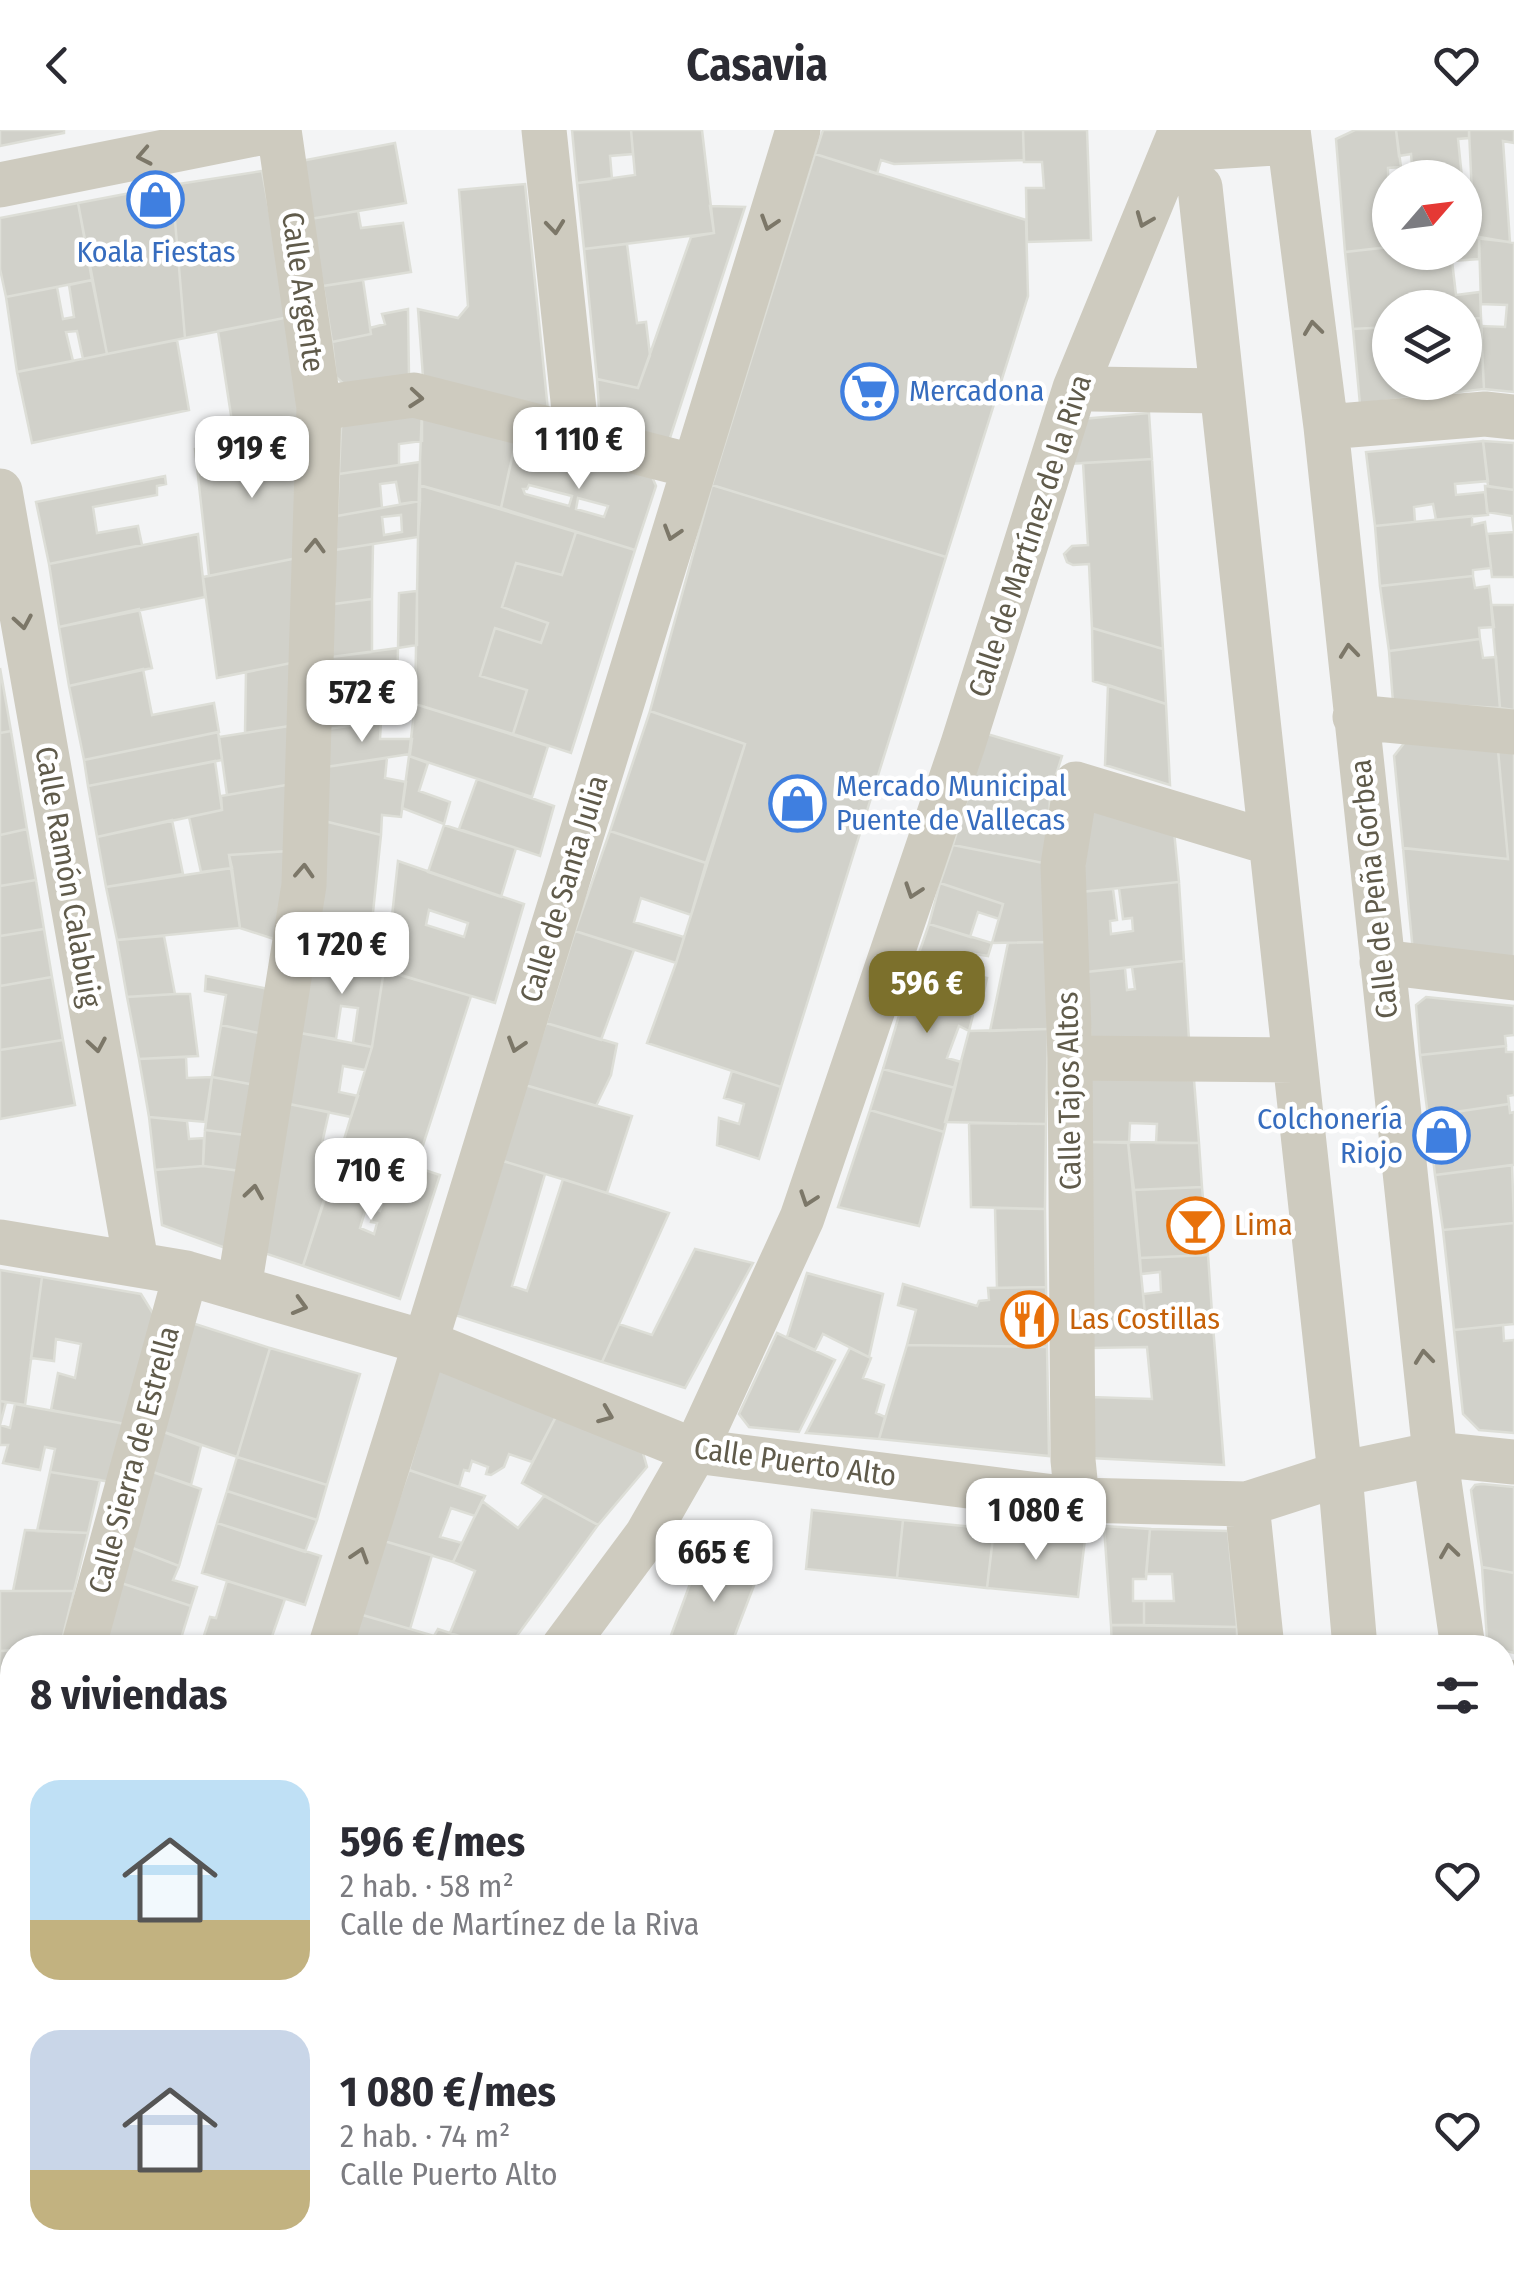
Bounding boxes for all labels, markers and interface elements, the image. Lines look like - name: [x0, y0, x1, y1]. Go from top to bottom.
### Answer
- icon: back: [30, 38, 85, 93]
- text: Casavia: [686, 38, 828, 92]
- icon: heart: [1429, 38, 1484, 93]
- one-way arrow: [136, 145, 153, 166]
- north arrow: [1372, 160, 1482, 270]
- map controls: [1372, 160, 1482, 400]
- shop icon: Koala Fiestas: [126, 169, 186, 229]
- street label: Calle Argente: [274, 210, 332, 374]
- one-way arrow: [1136, 210, 1156, 228]
- one-way arrow: [760, 214, 780, 231]
- one-way arrow: [544, 219, 565, 235]
- place label: Koala Fiestas: [76, 234, 236, 270]
- button: layers: [1372, 290, 1482, 400]
- one-way arrow: [1303, 320, 1324, 336]
- supermarket icon: Mercadona: [840, 361, 900, 421]
- street label: Calle de Martínez de la Riva: [961, 370, 1099, 702]
- place label: Mercadona: [909, 373, 1044, 409]
- one-way arrow: [408, 387, 424, 409]
- pin: 1 110 €: [487, 407, 671, 492]
- pin: 919 €: [182, 416, 322, 501]
- text: 1 110 €: [535, 420, 623, 458]
- text: 919 €: [217, 429, 287, 467]
- one-way arrow: [663, 524, 684, 541]
- one-way arrow: [304, 538, 325, 554]
- one-way arrow: [12, 613, 33, 630]
- one-way arrow: [1338, 643, 1360, 659]
- pin: 572 €: [292, 660, 432, 745]
- text: 572 €: [328, 673, 396, 711]
- street label: Calle Ramón Calabuig: [27, 744, 109, 1011]
- street label: Calle de Peña Gorbea: [1342, 757, 1406, 1021]
- place label: Mercado Municipal Puente de Vallecas: [836, 768, 1067, 838]
- street label: Calle de Santa Julia: [512, 771, 616, 1007]
- shop icon: Mercado Municipal Puente de Vallecas: [767, 773, 827, 833]
- one-way arrow: [293, 863, 314, 879]
- one-way arrow: [904, 882, 924, 899]
- pin: 1 720 €: [250, 912, 434, 997]
- text: 1 720 €: [297, 925, 387, 963]
- pin: 596 €: [857, 951, 997, 1036]
- text: 596 €: [891, 964, 963, 1002]
- street label: Calle Tajos Altos: [1049, 991, 1089, 1191]
- one-way arrow: [508, 1036, 528, 1053]
- one-way arrow: [86, 1037, 107, 1053]
- place label: Colchonería Riojo: [1257, 1101, 1403, 1171]
- shop icon: Colchonería Riojo: [1412, 1106, 1472, 1166]
- pin: 710 €: [301, 1138, 441, 1223]
- text: 710 €: [337, 1151, 405, 1189]
- one-way arrow: [243, 1184, 264, 1201]
- one-way arrow: [799, 1189, 820, 1206]
- bar icon: Lima: [1165, 1195, 1225, 1255]
- place label: Lima: [1234, 1207, 1293, 1243]
- restaurant icon: Las Costillas: [1000, 1289, 1060, 1349]
- one-way arrow: [291, 1294, 308, 1315]
- place label: Las Costillas: [1069, 1301, 1220, 1337]
- street label: Calle Sierra de Estrella: [81, 1322, 187, 1598]
- one-way arrow: [1414, 1349, 1436, 1365]
- one-way arrow: [596, 1404, 614, 1424]
- street label: Calle Puerto Alto: [692, 1430, 898, 1494]
- pin: 1 080 €: [944, 1478, 1128, 1563]
- text: 1 080 €: [988, 1491, 1084, 1529]
- pin: 665 €: [644, 1520, 784, 1605]
- text: 665 €: [678, 1533, 750, 1571]
- one-way arrow: [1439, 1543, 1460, 1559]
- one-way arrow: [348, 1547, 369, 1564]
- icon: filters: [1430, 1668, 1485, 1723]
- text: 8 viviendas: [30, 1670, 227, 1720]
- text: 596 €/mes: [340, 1817, 525, 1867]
- icon: home: [110, 1820, 230, 1940]
- icon: heart: [1430, 1853, 1485, 1908]
- text: 2 hab. · 58 m²: [340, 1867, 514, 1905]
- text: Calle de Martínez de la Riva: [340, 1905, 700, 1943]
- text: 1 080 €/mes: [340, 2067, 556, 2117]
- icon: home: [110, 2070, 230, 2190]
- icon: heart: [1430, 2103, 1485, 2158]
- text: 2 hab. · 74 m²: [340, 2117, 510, 2155]
- text: Calle Puerto Alto: [340, 2155, 557, 2193]

